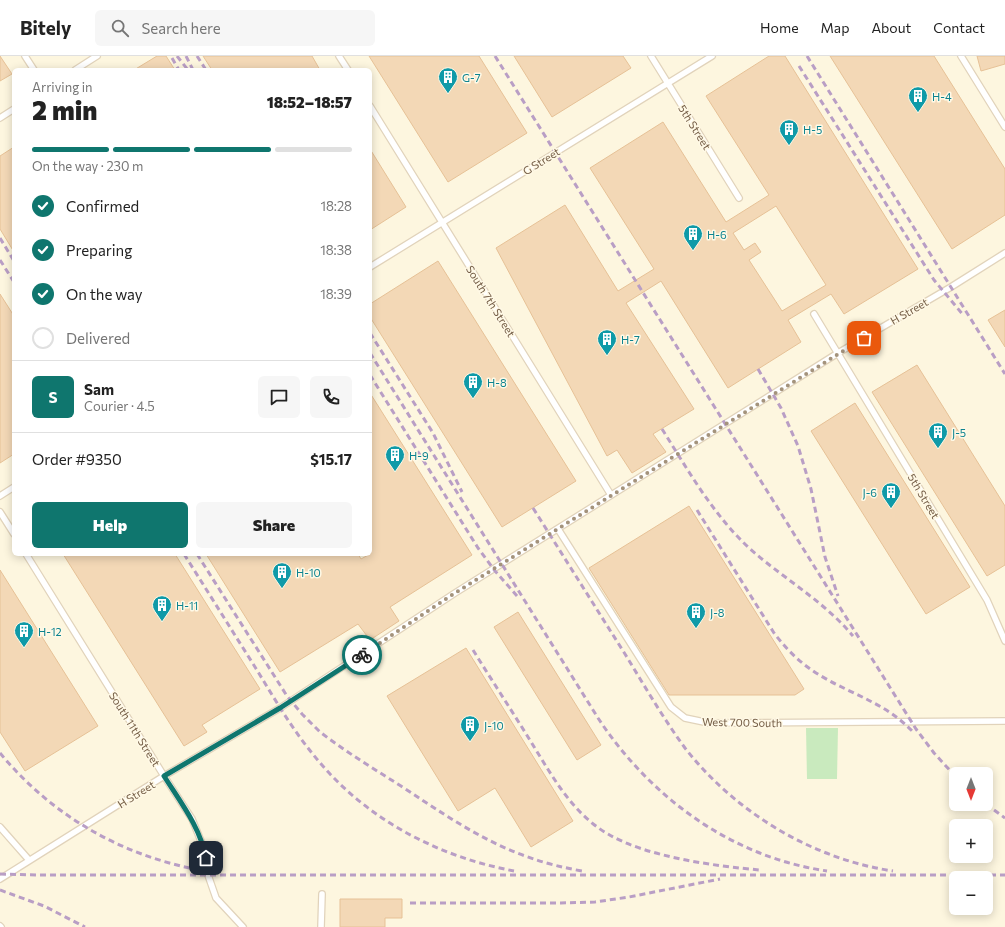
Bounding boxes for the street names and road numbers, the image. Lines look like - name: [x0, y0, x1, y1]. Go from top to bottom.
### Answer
- street label: 5th Street: [676, 102, 714, 152]
- street label: G Street: [520, 144, 562, 177]
- street label: South 7th Street: [464, 263, 518, 340]
- street label: H Street: [888, 295, 931, 327]
- street label: 5th Street: [905, 471, 943, 521]
- street label: South 11th Street: [107, 689, 163, 769]
- street label: West 700 South: [702, 715, 782, 729]
- street label: H Street: [115, 777, 157, 810]

